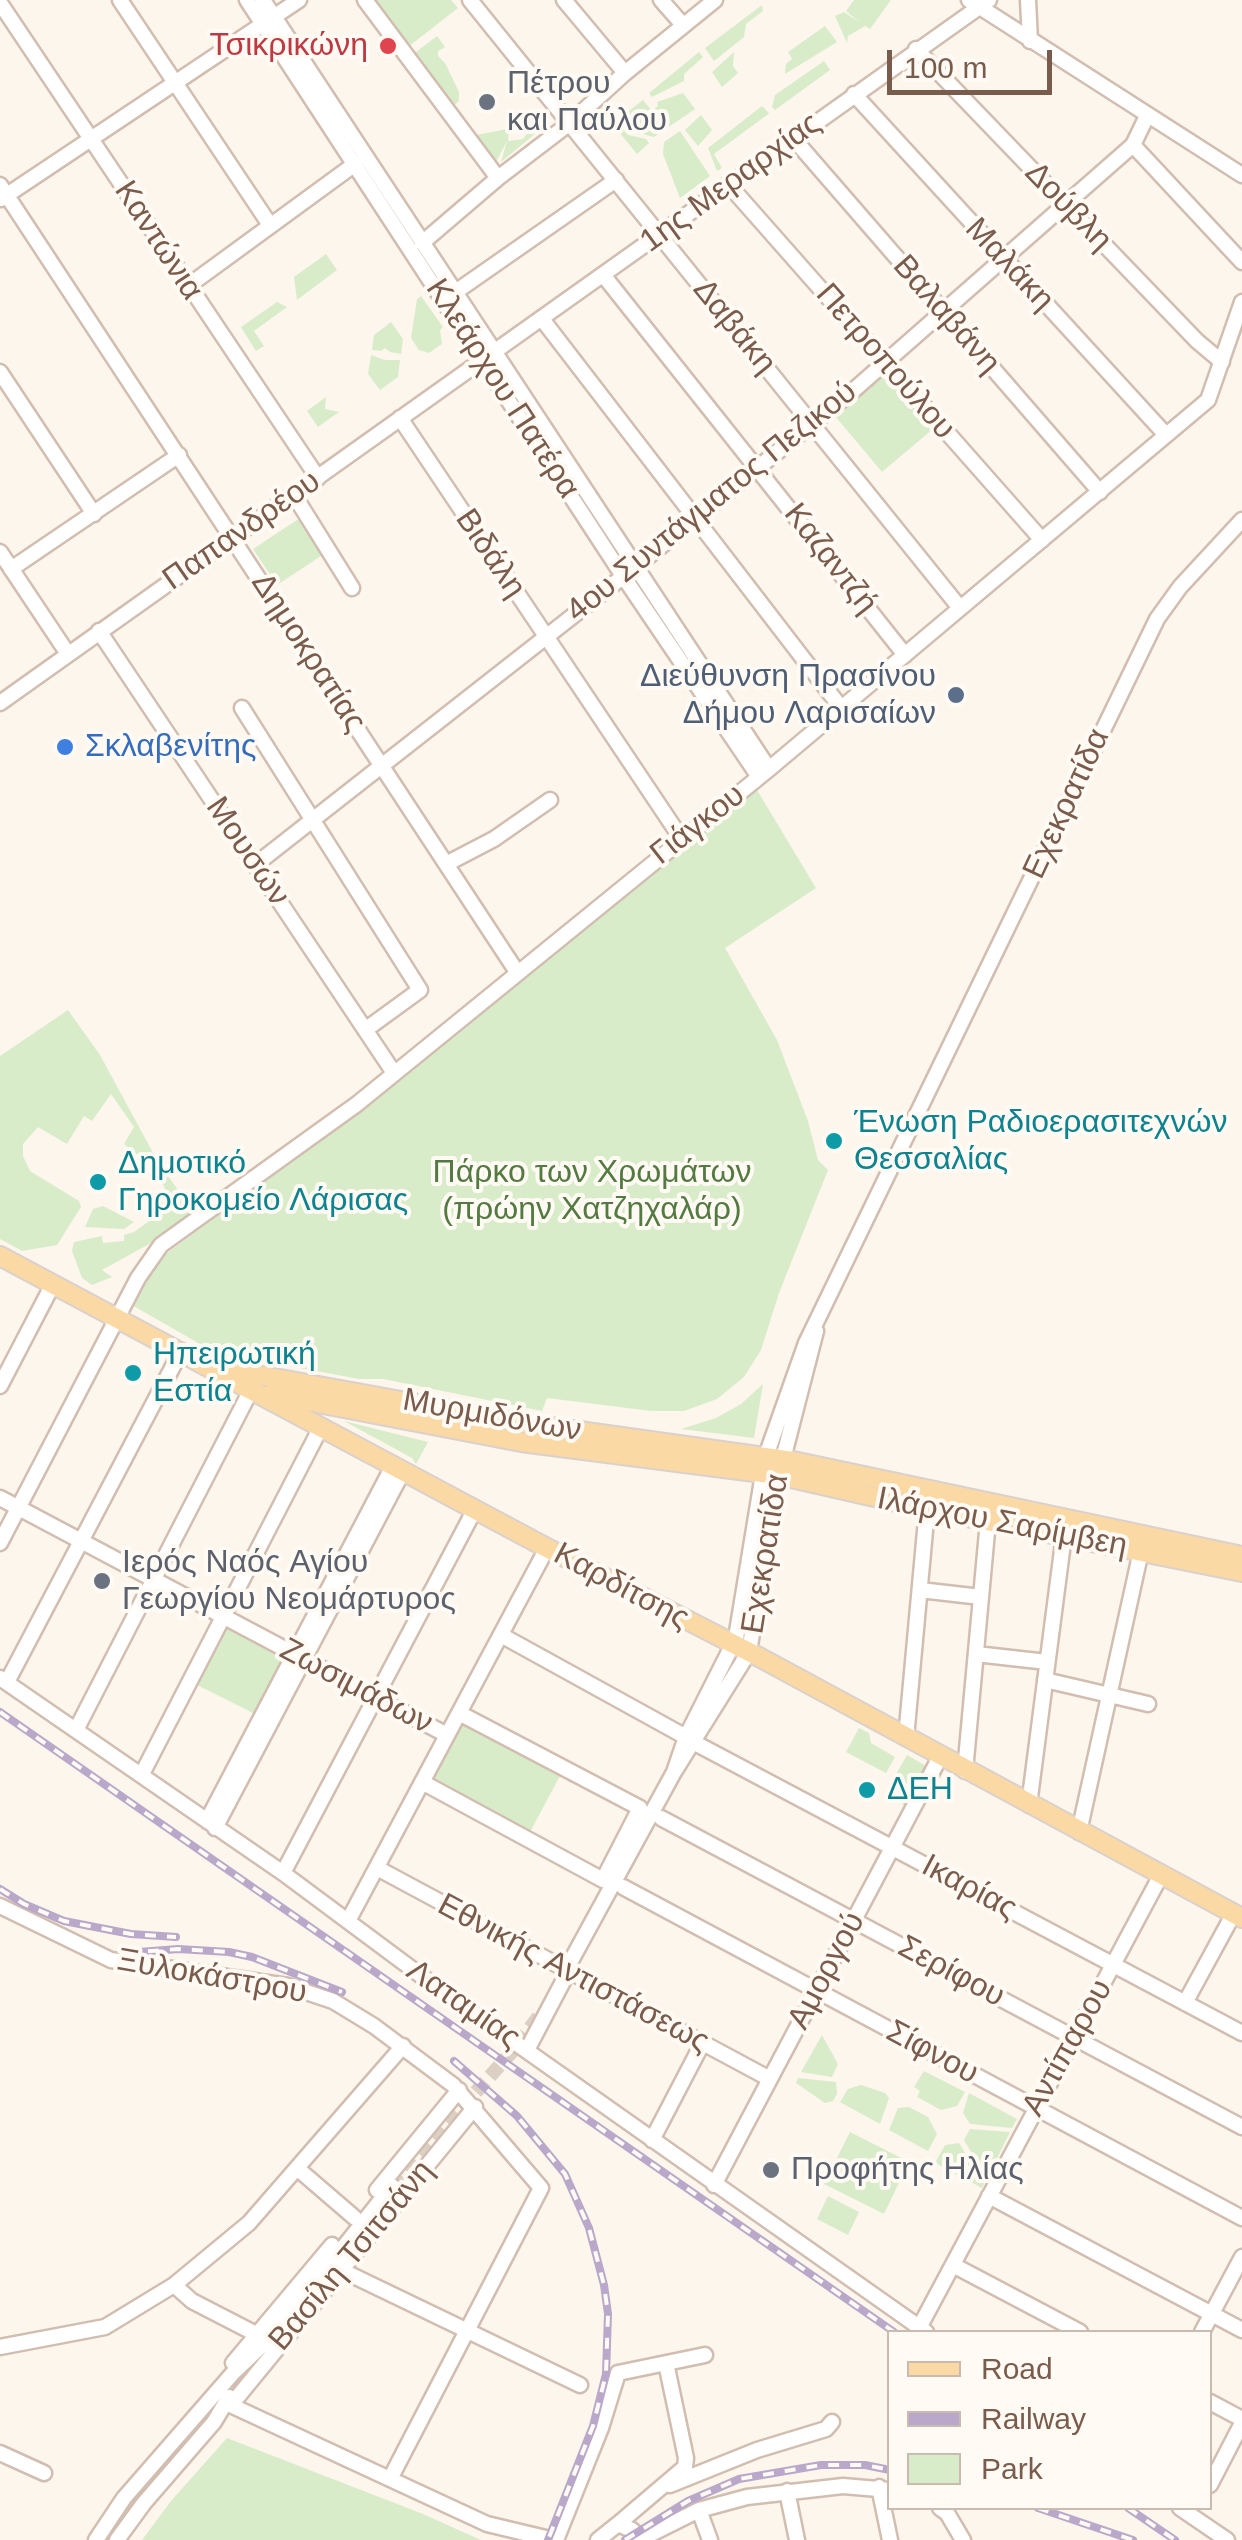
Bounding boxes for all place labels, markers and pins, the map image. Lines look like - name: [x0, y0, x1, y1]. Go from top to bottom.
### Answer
- place label: Τσικρικώνη: [209, 27, 368, 65]
- marker: Τσικρικώνη: [377, 35, 399, 57]
- place label: Πέτρου και Παύλου: [507, 65, 667, 140]
- marker: Πέτρου και Παύλου: [476, 91, 498, 113]
- place label: Διεύθυνση Πρασίνου Δήμου Λαρισαίων: [640, 658, 936, 733]
- marker: Διεύθυνση Πρασίνου Δήμου Λαρισαίων: [945, 684, 967, 706]
- place label: Σκλαβενίτης: [85, 728, 256, 766]
- marker: Σκλαβενίτης: [54, 736, 76, 758]
- place label: Ένωση Ραδιοερασιτεχνών Θεσσαλίας: [854, 1104, 1228, 1179]
- marker: Ένωση Ραδιοερασιτεχνών Θεσσαλίας: [823, 1130, 845, 1152]
- place label: Δημοτικό Γηροκομείο Λάρισας: [118, 1145, 408, 1220]
- marker: Δημοτικό Γηροκομείο Λάρισας: [87, 1171, 109, 1193]
- place label: Ηπειρωτική Εστία: [153, 1336, 316, 1411]
- marker: Ηπειρωτική Εστία: [122, 1362, 144, 1384]
- place label: Ιερός Ναός Αγίου Γεωργίου Νεομάρτυρος: [122, 1544, 456, 1619]
- marker: Ιερός Ναός Αγίου Γεωργίου Νεομάρτυρος: [91, 1570, 113, 1592]
- place label: ΔΕΗ: [887, 1771, 953, 1809]
- marker: ΔΕΗ: [856, 1779, 878, 1801]
- place label: Προφήτης Ηλίας: [791, 2151, 1024, 2189]
- marker: Προφήτης Ηλίας: [760, 2159, 782, 2181]

